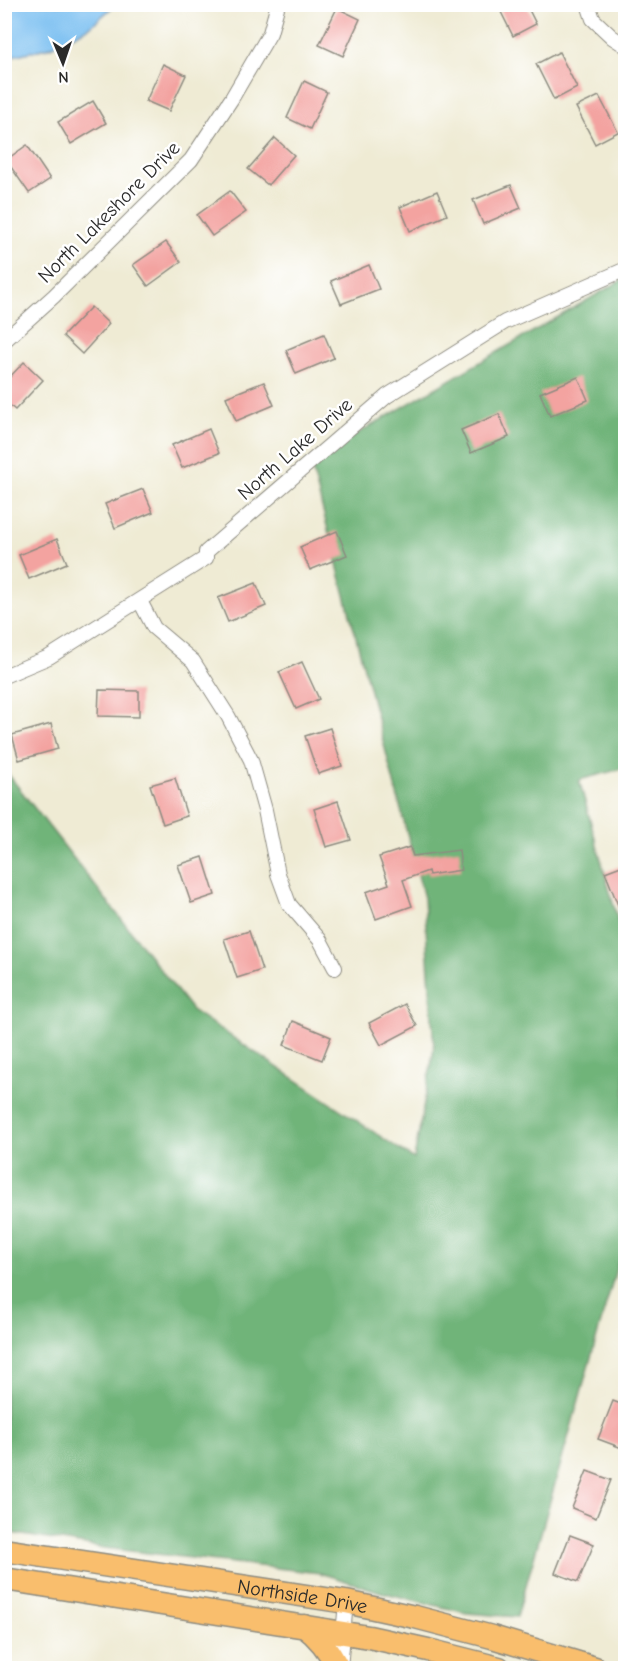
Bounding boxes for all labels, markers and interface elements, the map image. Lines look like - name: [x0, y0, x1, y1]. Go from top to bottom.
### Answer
- north arrow: [33, 33, 93, 93]
- text: N: [58, 68, 69, 86]
- street label: North Lakeshore Drive: [33, 136, 185, 288]
- street label: North Lake Drive: [233, 393, 357, 505]
- street label: Northside Drive: [236, 1574, 370, 1618]

